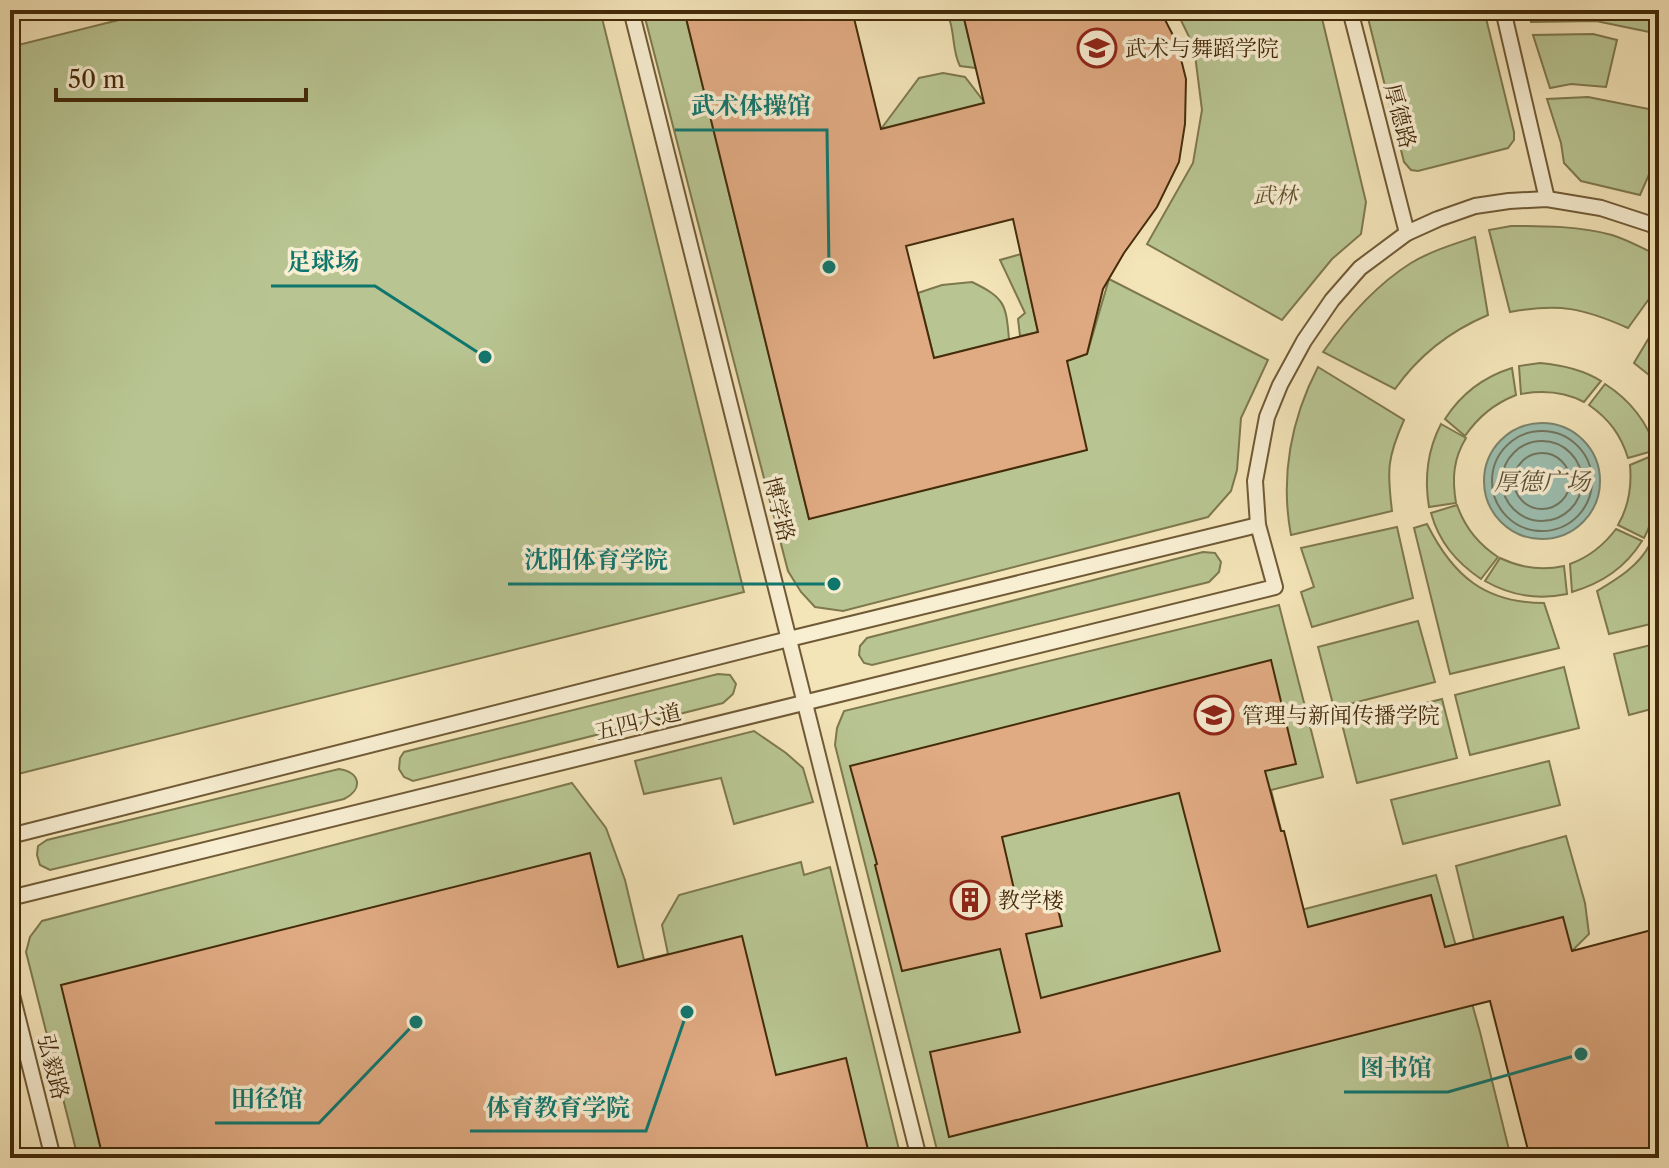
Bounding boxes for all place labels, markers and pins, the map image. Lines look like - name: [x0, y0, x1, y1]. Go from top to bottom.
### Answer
- school or university icon: 武术与舞蹈学院: [1076, 27, 1118, 69]
- place label: 武术与舞蹈学院: [1125, 35, 1279, 62]
- callout: 武术体操馆: [675, 82, 827, 130]
- callout: 足球场: [271, 238, 375, 286]
- callout: 沈阳体育学院: [508, 536, 684, 584]
- school or university icon: 管理与新闻传播学院: [1193, 694, 1235, 736]
- place label: 管理与新闻传播学院: [1242, 702, 1440, 729]
- building icon: 教学楼: [949, 879, 991, 921]
- place label: 教学楼: [998, 887, 1064, 914]
- callout: 图书馆: [1344, 1044, 1448, 1092]
- callout: 田径馆: [215, 1075, 319, 1123]
- callout: 体育教育学院: [470, 1083, 646, 1131]

